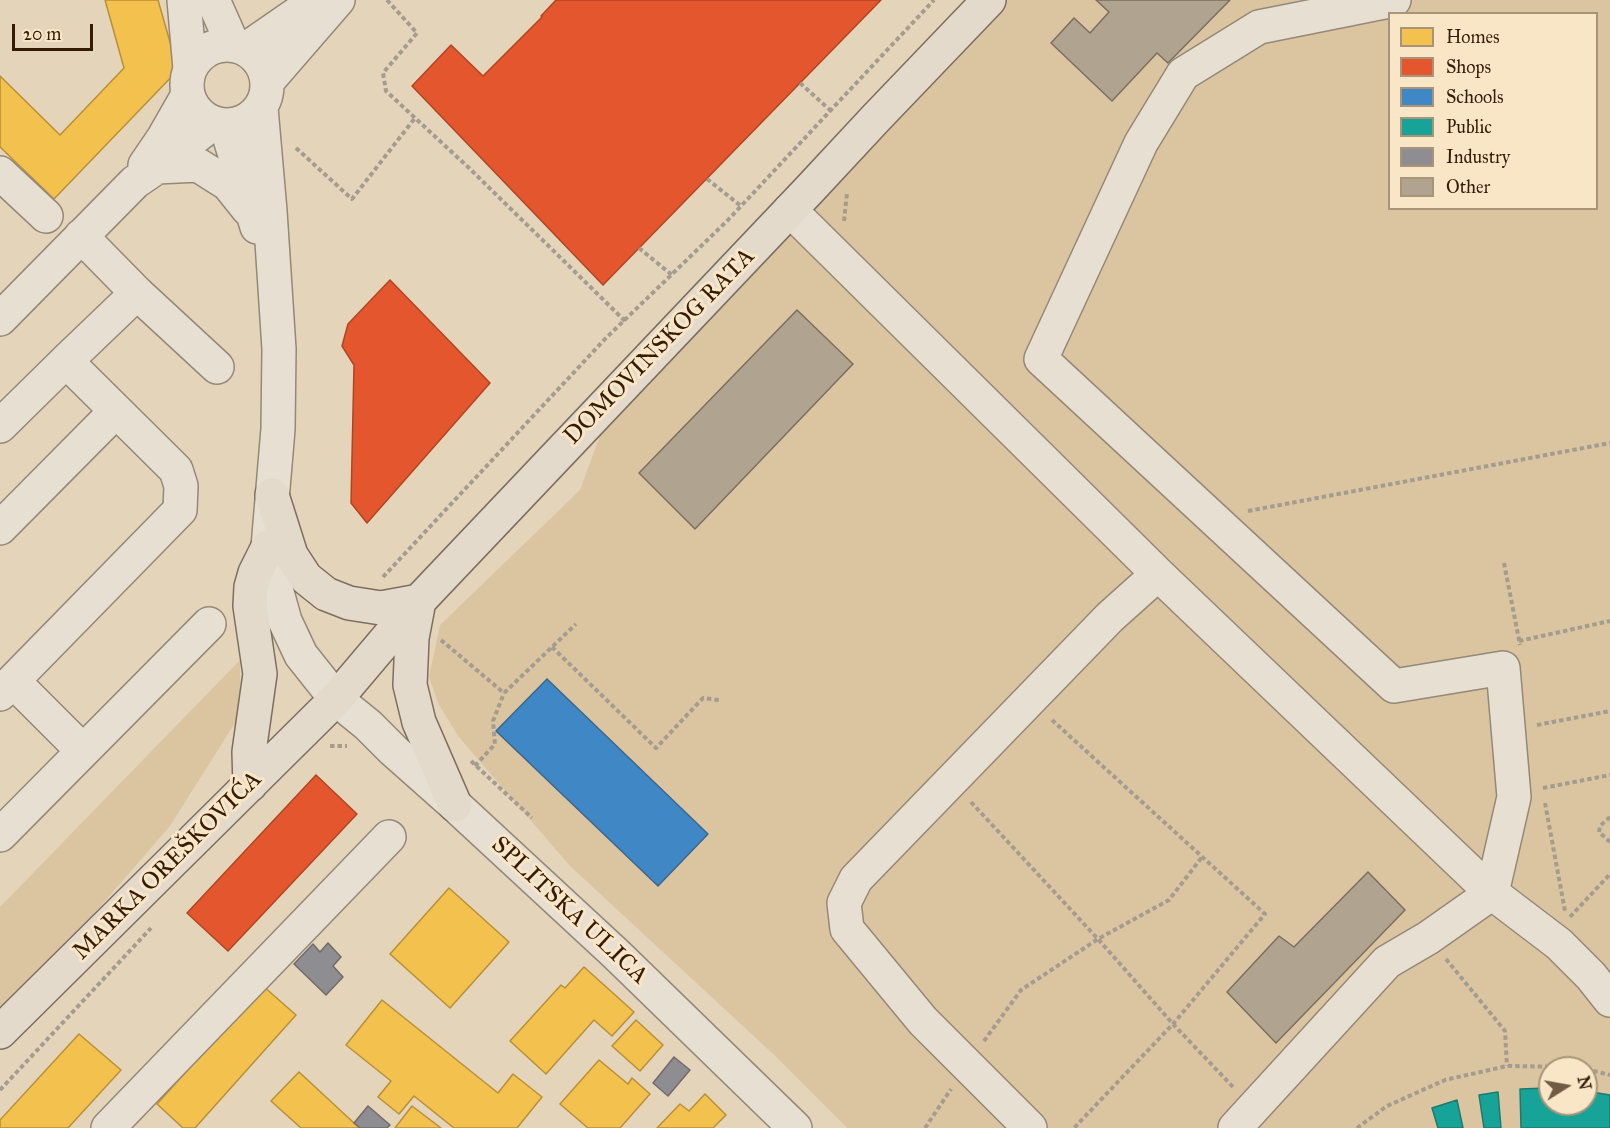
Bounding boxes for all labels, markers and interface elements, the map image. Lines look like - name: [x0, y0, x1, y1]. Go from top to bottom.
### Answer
- scale bar: [15, 12, 96, 50]
- legend: [1388, 12, 1598, 210]
- text: 20 m: [23, 23, 61, 45]
- text: Homes: [1446, 26, 1500, 48]
- text: Shops: [1446, 56, 1491, 78]
- text: Schools: [1446, 86, 1504, 108]
- text: Public: [1446, 116, 1492, 138]
- text: Industry: [1446, 146, 1510, 168]
- text: Other: [1446, 176, 1490, 198]
- street label: DOMOVINSKOG RATA: [559, 243, 761, 451]
- street label: MARKA OREŠKOVIĆA: [68, 766, 268, 966]
- street label: SPLITSKA ULICA: [485, 831, 653, 991]
- north arrow: [1538, 1056, 1598, 1116]
- text: N: [1574, 1074, 1595, 1091]

